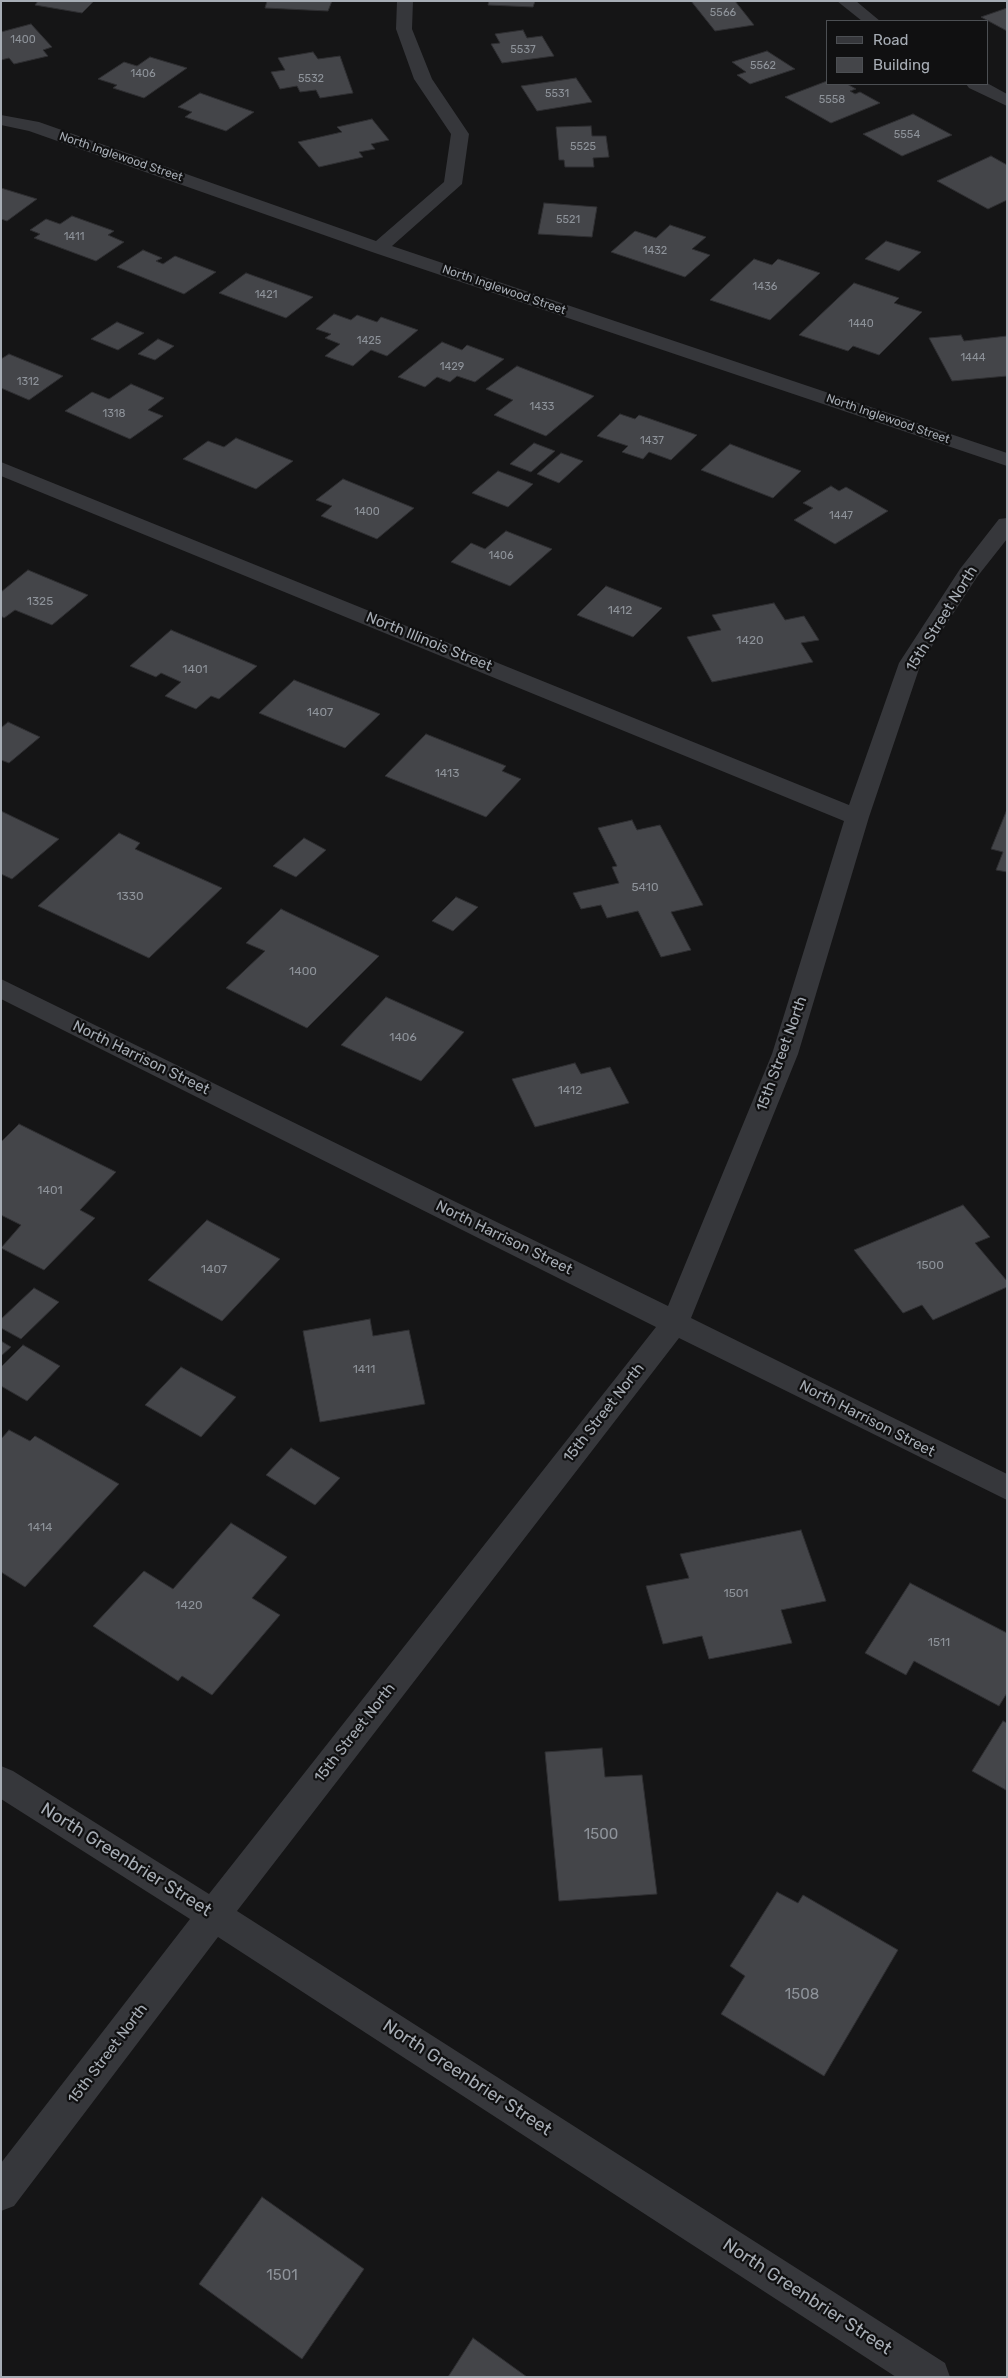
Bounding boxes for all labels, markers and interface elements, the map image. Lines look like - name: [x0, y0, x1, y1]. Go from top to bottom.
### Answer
- house number: 5566: [710, 6, 736, 20]
- legend: [826, 20, 988, 85]
- text: Road: [873, 31, 909, 49]
- house number: 1400: [10, 33, 36, 47]
- house number: 5537: [510, 43, 536, 57]
- text: Building: [873, 56, 930, 74]
- house number: 5562: [750, 59, 776, 73]
- house number: 1406: [130, 67, 156, 81]
- house number: 5532: [298, 72, 324, 86]
- house number: 5531: [545, 87, 569, 101]
- house number: 5558: [819, 93, 845, 107]
- house number: 5554: [894, 128, 920, 142]
- street label: North Inglewood Street: [57, 129, 185, 185]
- house number: 5525: [570, 140, 596, 154]
- house number: 5521: [556, 213, 580, 227]
- house number: 1411: [64, 230, 84, 244]
- house number: 1432: [643, 244, 667, 258]
- street label: North Inglewood Street: [440, 262, 568, 318]
- house number: 1436: [753, 280, 777, 294]
- house number: 1421: [255, 288, 277, 302]
- house number: 1440: [848, 317, 874, 331]
- house number: 1425: [357, 334, 381, 348]
- house number: 1444: [960, 351, 986, 365]
- house number: 1429: [440, 360, 464, 374]
- house number: 1312: [17, 375, 39, 389]
- street label: North Inglewood Street: [824, 391, 952, 447]
- house number: 1433: [530, 400, 554, 414]
- house number: 1318: [103, 407, 125, 421]
- house number: 1437: [640, 434, 664, 448]
- house number: 1400: [354, 505, 380, 519]
- house number: 1447: [829, 509, 853, 523]
- house number: 1406: [488, 549, 514, 563]
- street label: 15th Street North: [902, 563, 982, 675]
- house number: 1325: [27, 595, 53, 609]
- house number: 1412: [608, 604, 632, 618]
- street label: North Illinois Street: [363, 608, 495, 676]
- house number: 1420: [736, 634, 764, 648]
- house number: 1401: [182, 663, 208, 677]
- house number: 1407: [307, 706, 333, 720]
- house number: 1413: [435, 767, 459, 781]
- house number: 5410: [631, 881, 659, 895]
- house number: 1330: [116, 890, 144, 904]
- house number: 1400: [289, 965, 317, 979]
- street label: 15th Street North: [753, 994, 811, 1114]
- street label: North Harrison Street: [70, 1017, 212, 1099]
- house number: 1406: [389, 1031, 417, 1045]
- house number: 1412: [558, 1084, 582, 1098]
- house number: 1401: [37, 1184, 63, 1198]
- street label: North Harrison Street: [433, 1197, 575, 1279]
- house number: 1500: [916, 1259, 944, 1273]
- house number: 1407: [201, 1263, 227, 1277]
- street label: 15th Street North: [560, 1360, 648, 1466]
- house number: 1411: [353, 1363, 375, 1377]
- street label: North Harrison Street: [796, 1377, 938, 1461]
- house number: 1414: [28, 1521, 52, 1535]
- house number: 1501: [723, 1587, 749, 1601]
- house number: 1420: [175, 1599, 203, 1613]
- house number: 1511: [928, 1636, 950, 1650]
- street label: 15th Street North: [311, 1680, 399, 1786]
- street label: North Greenbrier Street: [37, 1799, 215, 1921]
- house number: 1500: [584, 1826, 618, 1844]
- house number: 1508: [785, 1986, 819, 2004]
- street label: 15th Street North: [64, 2000, 152, 2108]
- street label: North Greenbrier Street: [378, 2015, 556, 2141]
- street label: North Greenbrier Street: [718, 2234, 896, 2360]
- house number: 1501: [266, 2267, 298, 2285]

